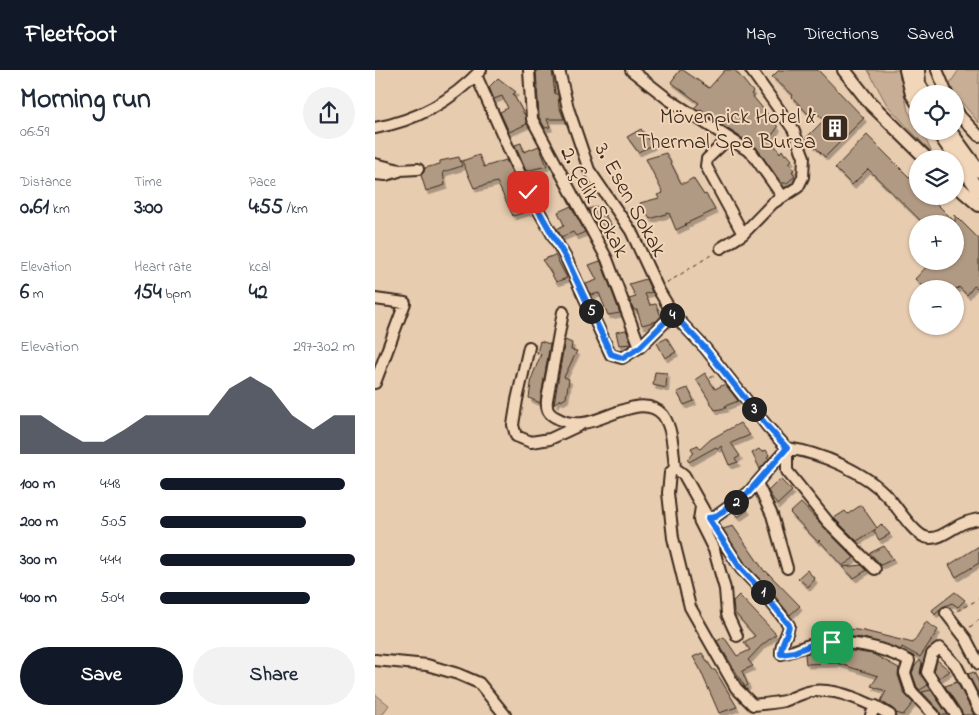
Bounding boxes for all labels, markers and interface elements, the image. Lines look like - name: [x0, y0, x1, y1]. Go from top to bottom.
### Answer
- text: Fleetfoot: [25, 18, 117, 53]
- text: Map: [746, 22, 776, 48]
- text: Directions: [804, 22, 879, 48]
- text: Saved: [907, 22, 954, 48]
- text: Morning run: [20, 80, 151, 121]
- map controls: [909, 85, 964, 335]
- button: locate: [909, 85, 964, 140]
- button: share: [303, 87, 355, 139]
- place label: Mövenpick Hotel & Thermal Spa Bursa: [637, 102, 816, 159]
- building icon: Mövenpick Hotel & Thermal Spa Bursa: [820, 113, 850, 143]
- text: 06:59: [20, 120, 49, 144]
- street label: 3. Esen Sokak: [585, 138, 674, 264]
- street label: 2. Çelik Sokak: [551, 141, 636, 264]
- button: layers: [909, 150, 964, 205]
- pin: [507, 171, 549, 213]
- text: Distance: [20, 172, 72, 193]
- text: Time: [134, 172, 162, 193]
- text: Pace: [249, 172, 276, 193]
- icon: check: [514, 178, 542, 206]
- text: 0.61: [20, 193, 49, 223]
- text: 3:00: [134, 193, 163, 223]
- text: 4:55: [249, 193, 283, 223]
- text: km: [49, 199, 70, 220]
- text: /km: [283, 199, 308, 220]
- button: +: [909, 215, 964, 270]
- text: Elevation: [20, 257, 71, 278]
- text: Heart rate: [134, 257, 192, 278]
- text: kcal: [249, 257, 271, 278]
- text: 6: [20, 278, 29, 308]
- text: 154: [134, 278, 162, 308]
- text: 42: [249, 278, 268, 308]
- button: −: [909, 280, 964, 335]
- text: m: [29, 284, 44, 305]
- text: bpm: [162, 284, 191, 305]
- pin: 5: [579, 298, 603, 324]
- text: 5: [587, 301, 596, 322]
- pin: 4: [659, 302, 685, 328]
- text: 4: [670, 305, 675, 326]
- text: Elevation: [20, 335, 79, 359]
- text: 297–302 m: [293, 335, 355, 359]
- pin: 3: [741, 396, 767, 422]
- text: 3: [752, 399, 757, 420]
- text: 100 m: [20, 472, 55, 496]
- text: 4:48: [100, 472, 121, 496]
- pin: 2: [723, 490, 749, 514]
- text: 2: [733, 492, 740, 513]
- text: 200 m: [20, 510, 58, 534]
- text: 5:05: [100, 510, 127, 534]
- text: 300 m: [20, 548, 57, 572]
- text: 4:44: [100, 548, 121, 572]
- pin: 1: [751, 580, 775, 604]
- text: 1: [761, 582, 766, 603]
- text: 400 m: [20, 586, 57, 610]
- text: 5:04: [100, 586, 124, 610]
- pin: [811, 621, 853, 663]
- icon: arrive: [818, 628, 846, 656]
- button: Save: [20, 647, 183, 705]
- button: Share: [193, 647, 355, 705]

